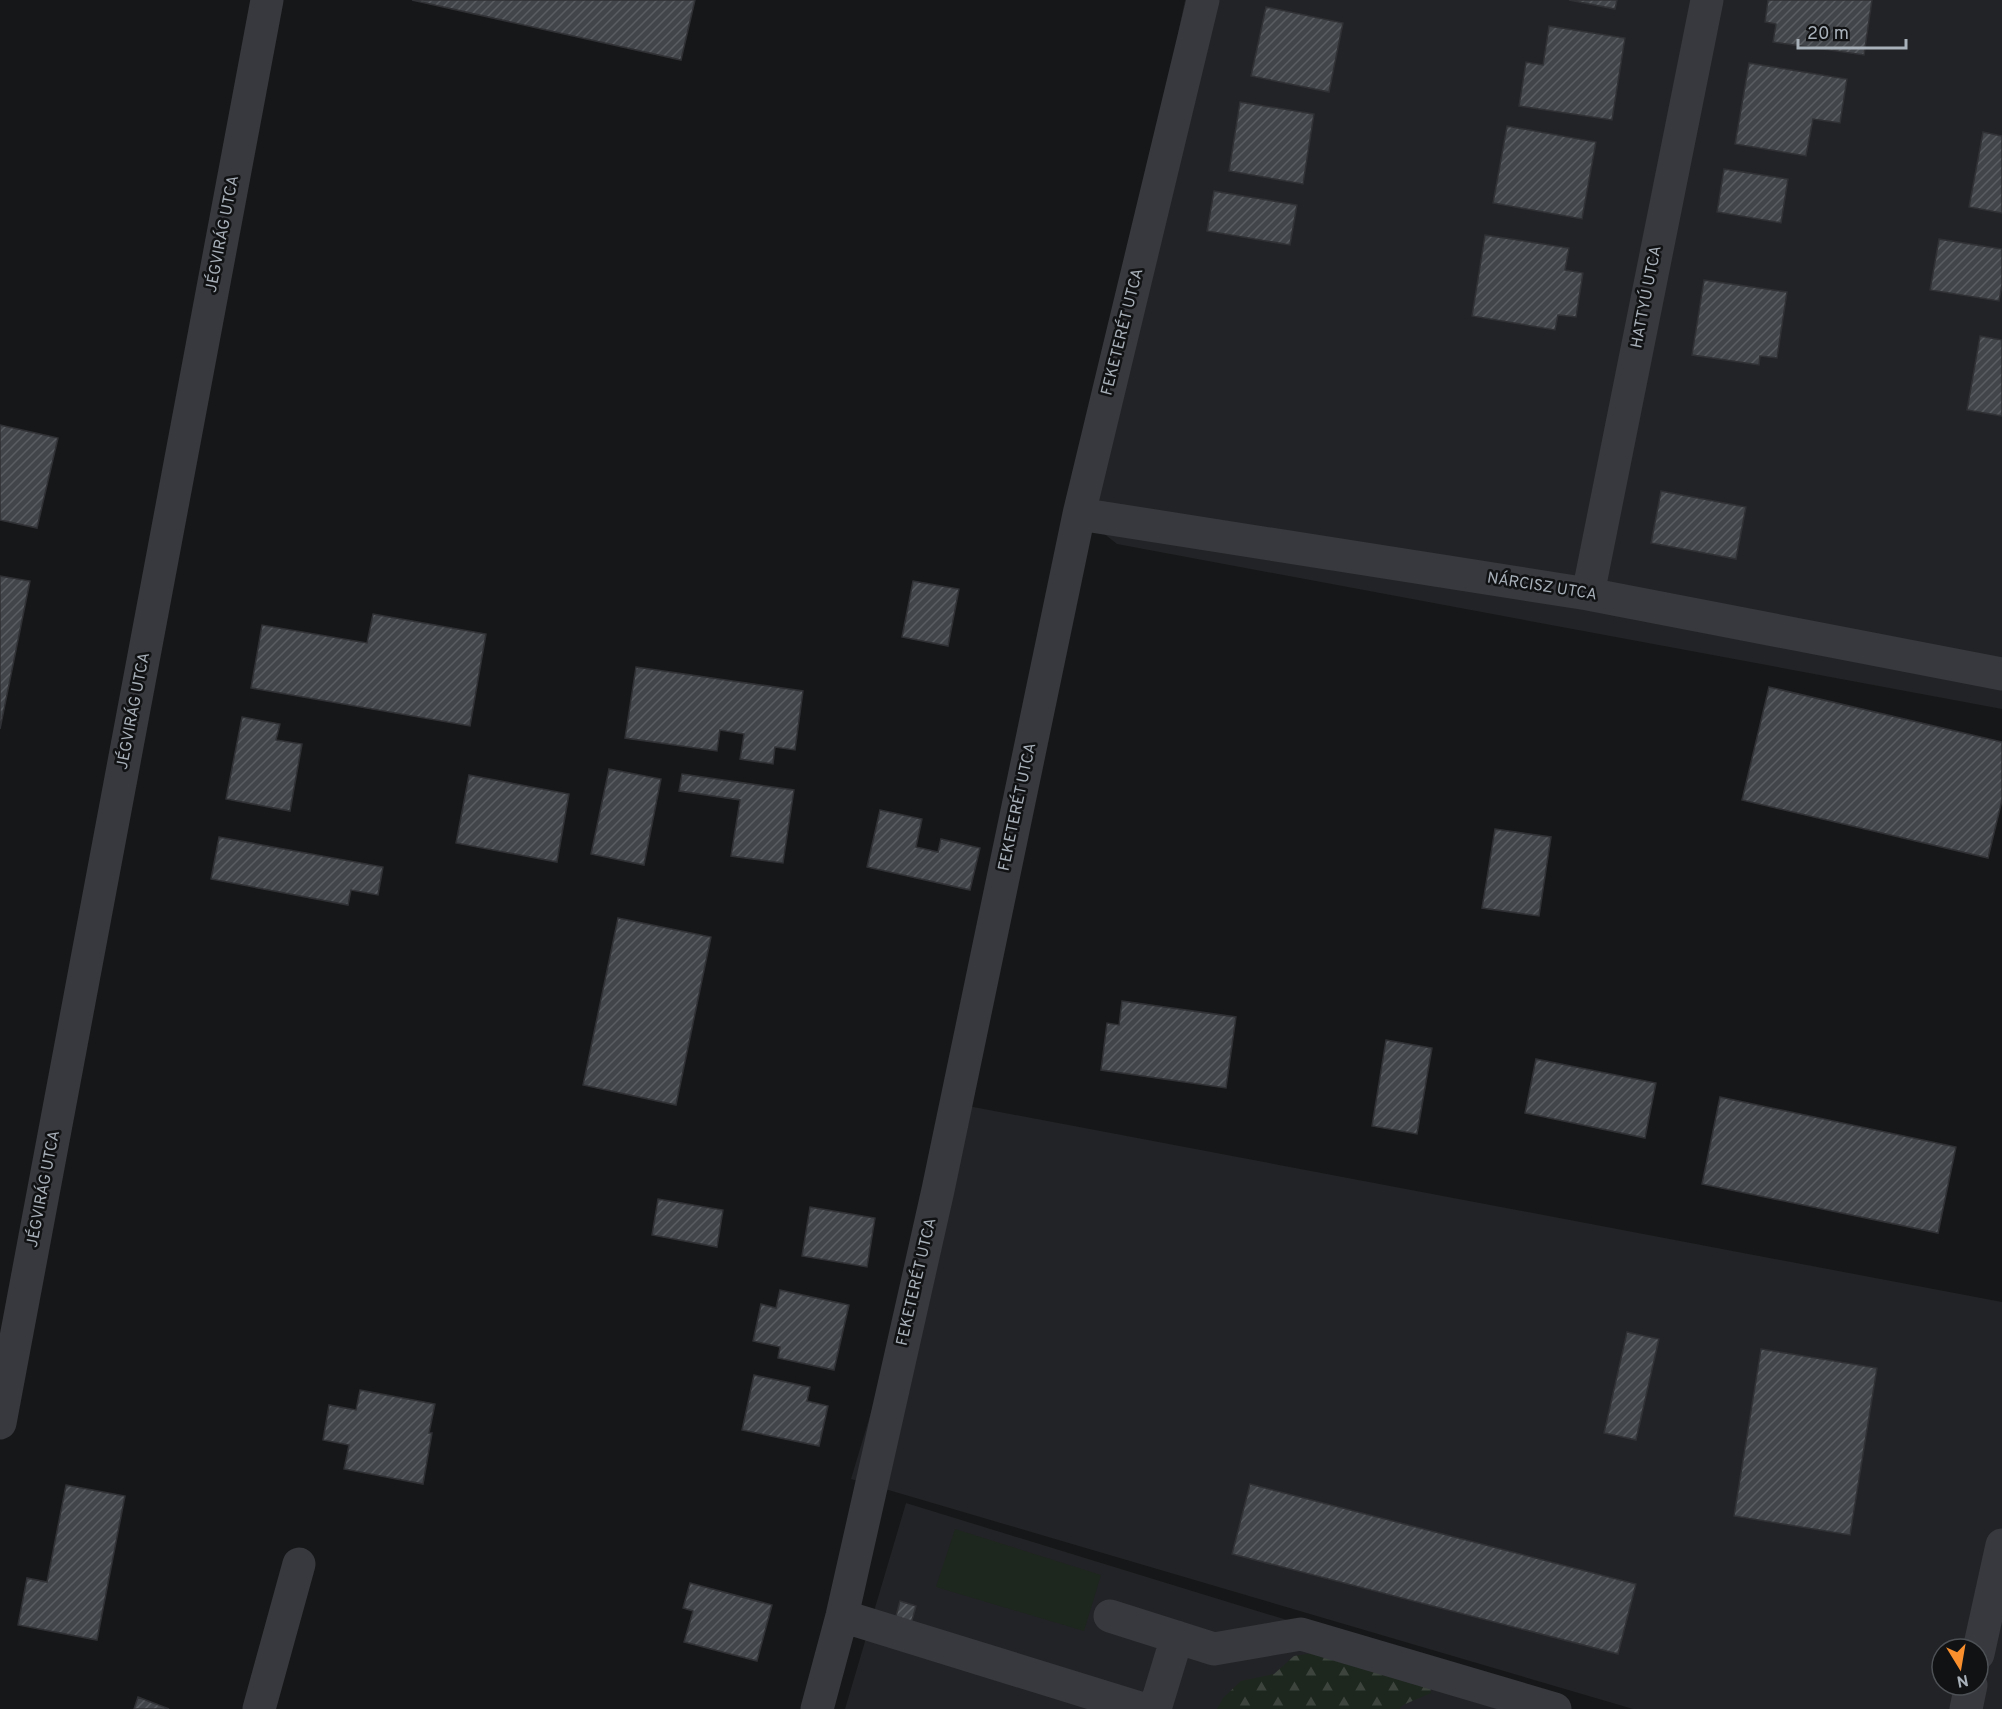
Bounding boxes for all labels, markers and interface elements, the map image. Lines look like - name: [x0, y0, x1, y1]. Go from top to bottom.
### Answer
- scale bar: [1798, 12, 1906, 50]
- text: 20 m: [1807, 23, 1849, 46]
- street label: JÉGVIRÁG UTCA: [200, 173, 244, 294]
- street label: HATTYÚ UTCA: [1625, 243, 1667, 350]
- street label: FEKETERÉT UTCA: [1096, 266, 1149, 398]
- street label: NÁRCISZ UTCA: [1486, 566, 1599, 606]
- street label: JÉGVIRÁG UTCA: [111, 650, 155, 771]
- street label: FEKETERÉT UTCA: [993, 740, 1041, 873]
- street label: JÉGVIRÁG UTCA: [21, 1128, 65, 1249]
- street label: FEKETERÉT UTCA: [891, 1216, 941, 1348]
- north arrow: [1930, 1637, 1990, 1697]
- text: N: [1955, 1669, 1970, 1691]

